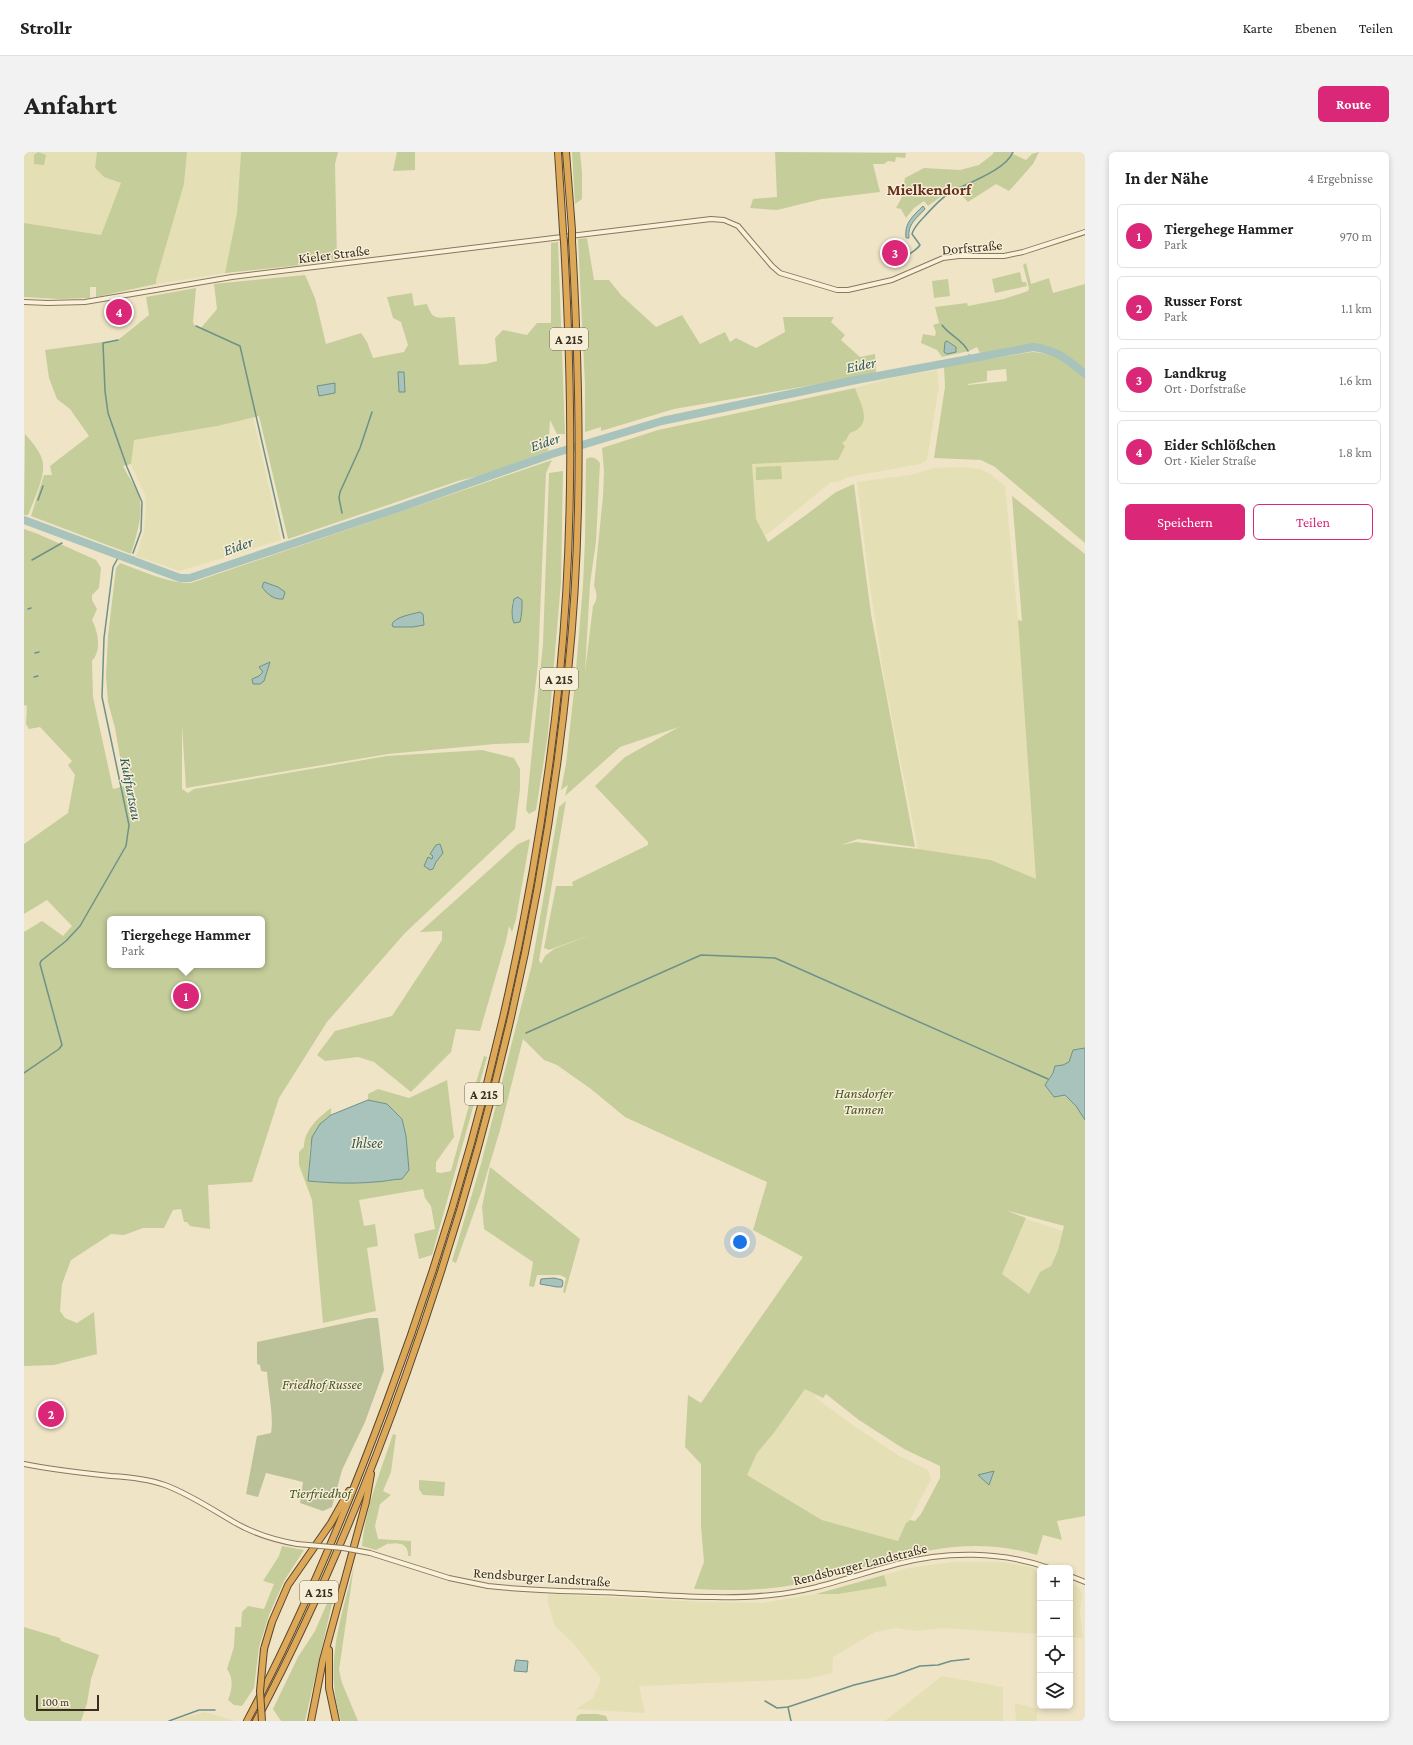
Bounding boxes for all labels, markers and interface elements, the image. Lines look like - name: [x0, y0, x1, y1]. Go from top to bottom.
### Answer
- text: Strollr: [20, 17, 72, 38]
- text: Karte: [1243, 20, 1273, 36]
- text: Ebenen: [1295, 20, 1337, 36]
- text: Teilen: [1359, 20, 1393, 36]
- button: Route: [1318, 86, 1389, 122]
- text: Anfahrt: [24, 89, 117, 120]
- text: In der Nähe: [1125, 169, 1208, 188]
- text: 4 Ergebnisse: [1308, 171, 1373, 186]
- district label: Mielkendorf: [887, 181, 973, 198]
- text: Tiergehege Hammer: [1164, 221, 1293, 237]
- text: 1: [1137, 229, 1141, 244]
- text: 970 m: [1340, 229, 1372, 244]
- street label: Dorfstraße: [941, 236, 1003, 258]
- text: Park: [1164, 237, 1187, 252]
- pin: 3: [882, 238, 908, 268]
- street label: Kieler Straße: [297, 242, 371, 266]
- text: Russer Forst: [1164, 293, 1242, 309]
- pin: 4: [106, 297, 132, 327]
- text: 2: [1136, 301, 1142, 316]
- text: 1.1 km: [1341, 301, 1372, 316]
- text: Park: [1164, 309, 1187, 324]
- road number: A 215: [550, 328, 588, 350]
- water label: Eider: [845, 354, 878, 376]
- text: Landkrug: [1164, 365, 1226, 381]
- text: 3: [1136, 373, 1142, 388]
- text: 1.6 km: [1339, 373, 1372, 388]
- text: Ort · Dorfstraße: [1164, 381, 1246, 396]
- water label: Eider: [528, 430, 563, 454]
- text: Eider Schlößchen: [1164, 437, 1276, 453]
- text: 4: [1135, 445, 1143, 460]
- text: 1.8 km: [1339, 445, 1372, 460]
- text: Ort · Kieler Straße: [1164, 453, 1256, 468]
- button: Speichern: [1125, 504, 1245, 540]
- button: Teilen: [1253, 504, 1373, 540]
- water label: Eider: [221, 533, 256, 558]
- road number: A 215: [540, 668, 578, 690]
- water label: Kuhfurtsau: [116, 756, 145, 822]
- popup: [107, 916, 265, 968]
- text: Tiergehege Hammer: [121, 927, 251, 943]
- text: Park: [121, 943, 144, 958]
- pin: 1: [173, 981, 199, 1011]
- road number: A 215: [465, 1083, 503, 1105]
- park label: Hansdorfer Tannen: [835, 1085, 894, 1117]
- water label: Ihlsee: [351, 1135, 383, 1151]
- your location: [730, 1232, 750, 1252]
- park label: Friedhof Russee: [282, 1376, 363, 1392]
- pin: 2: [38, 1399, 64, 1429]
- park label: Tierfriedhof: [289, 1485, 353, 1501]
- street label: Rendsburger Landstraße: [791, 1540, 929, 1588]
- street label: Rendsburger Landstraße: [473, 1564, 611, 1590]
- map controls: [1037, 1565, 1073, 1709]
- button: +: [1037, 1565, 1073, 1601]
- road number: A 215: [300, 1581, 338, 1603]
- button: −: [1037, 1601, 1073, 1637]
- button: locate: [1037, 1637, 1073, 1673]
- button: layers: [1037, 1673, 1073, 1709]
- scale bar: [36, 1693, 99, 1712]
- text: 100 m: [42, 1696, 69, 1708]

